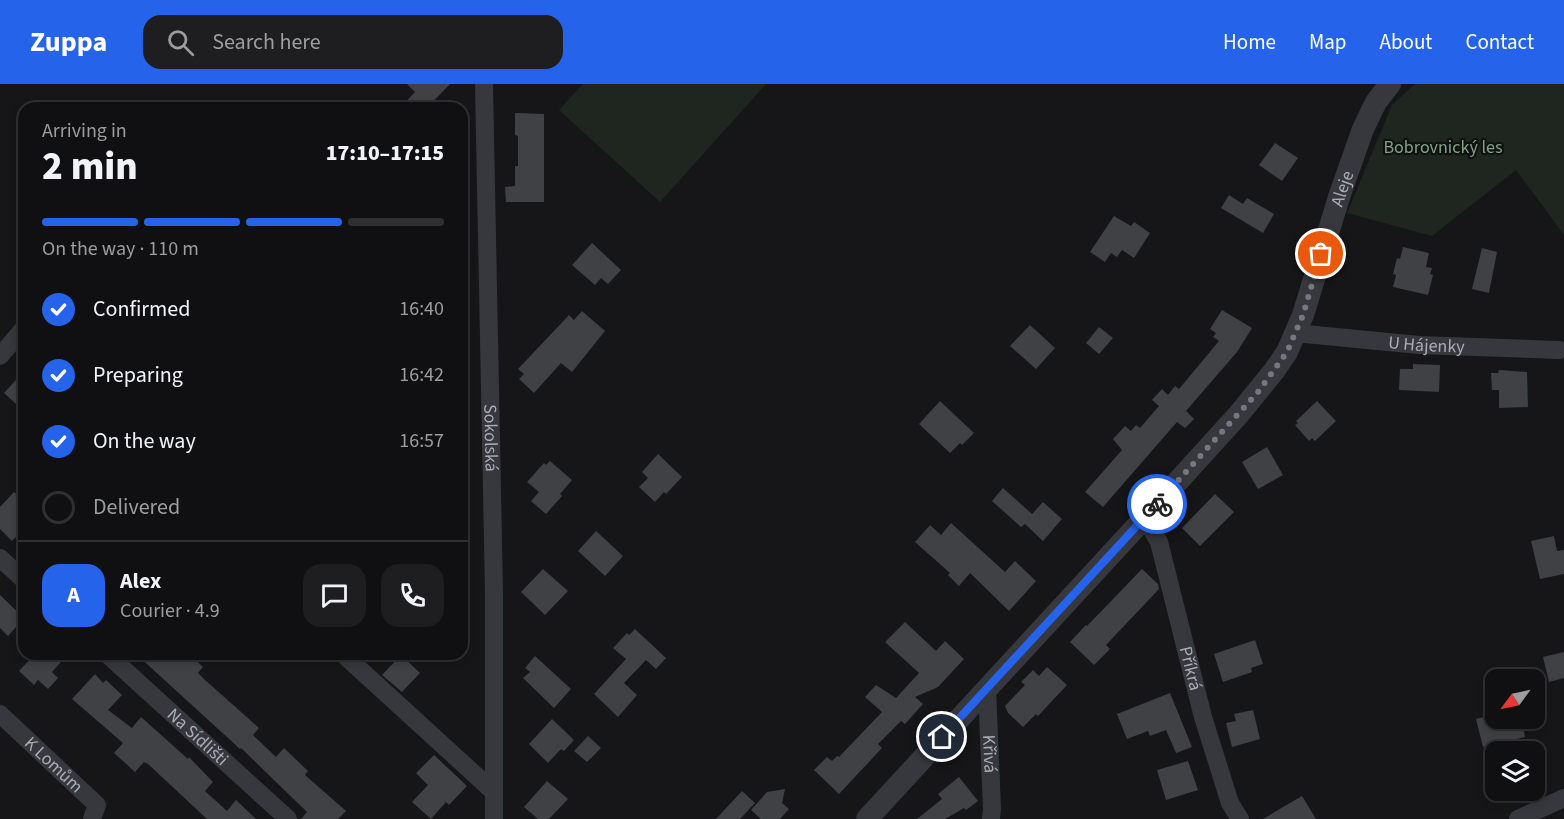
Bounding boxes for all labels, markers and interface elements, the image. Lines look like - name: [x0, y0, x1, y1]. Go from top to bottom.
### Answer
- search box: [143, 15, 563, 69]
- text: Zuppa: [30, 22, 107, 62]
- icon: search: [164, 26, 197, 59]
- text: Search here: [212, 26, 321, 58]
- text: Home: [1223, 27, 1276, 57]
- text: Map: [1309, 27, 1347, 57]
- text: About: [1380, 27, 1432, 57]
- text: Contact: [1465, 27, 1534, 57]
- text: Arriving in: [42, 117, 127, 145]
- park label: Bobrovnický les: [1384, 135, 1502, 160]
- text: 17:10–17:15: [326, 137, 444, 169]
- text: 2 min: [42, 139, 138, 195]
- street label: Aleje: [1325, 167, 1360, 210]
- pin: [1295, 228, 1346, 279]
- text: On the way · 110 m: [42, 235, 199, 263]
- icon: bag: [1304, 237, 1337, 270]
- icon: check: [42, 293, 75, 326]
- text: Confirmed: [93, 293, 190, 325]
- text: 16:40: [399, 295, 444, 323]
- street label: U Hájenky: [1387, 330, 1466, 360]
- icon: check: [42, 359, 75, 392]
- text: Preparing: [93, 359, 183, 391]
- text: 16:42: [399, 361, 444, 389]
- street label: Sokolská: [477, 404, 504, 472]
- icon: check: [42, 425, 75, 458]
- text: On the way: [93, 425, 196, 457]
- text: 16:57: [399, 427, 444, 455]
- courier: [1127, 474, 1187, 534]
- icon: bike: [1141, 488, 1174, 521]
- text: Delivered: [93, 491, 180, 523]
- button: chat: [303, 564, 366, 627]
- button: phone: [381, 564, 444, 627]
- text: Alex: [120, 565, 161, 597]
- text: A: [67, 579, 80, 611]
- text: Courier · 4.9: [120, 597, 220, 625]
- street label: Příkrá: [1173, 644, 1208, 693]
- north arrow: [1485, 669, 1545, 729]
- map controls: [1485, 669, 1545, 801]
- street label: Na Sídlišti: [161, 703, 234, 772]
- pin: [916, 711, 967, 762]
- icon: home: [925, 720, 958, 753]
- street label: K Lomům: [19, 731, 88, 799]
- street label: Křivá: [976, 734, 1003, 774]
- button: layers: [1485, 741, 1545, 801]

